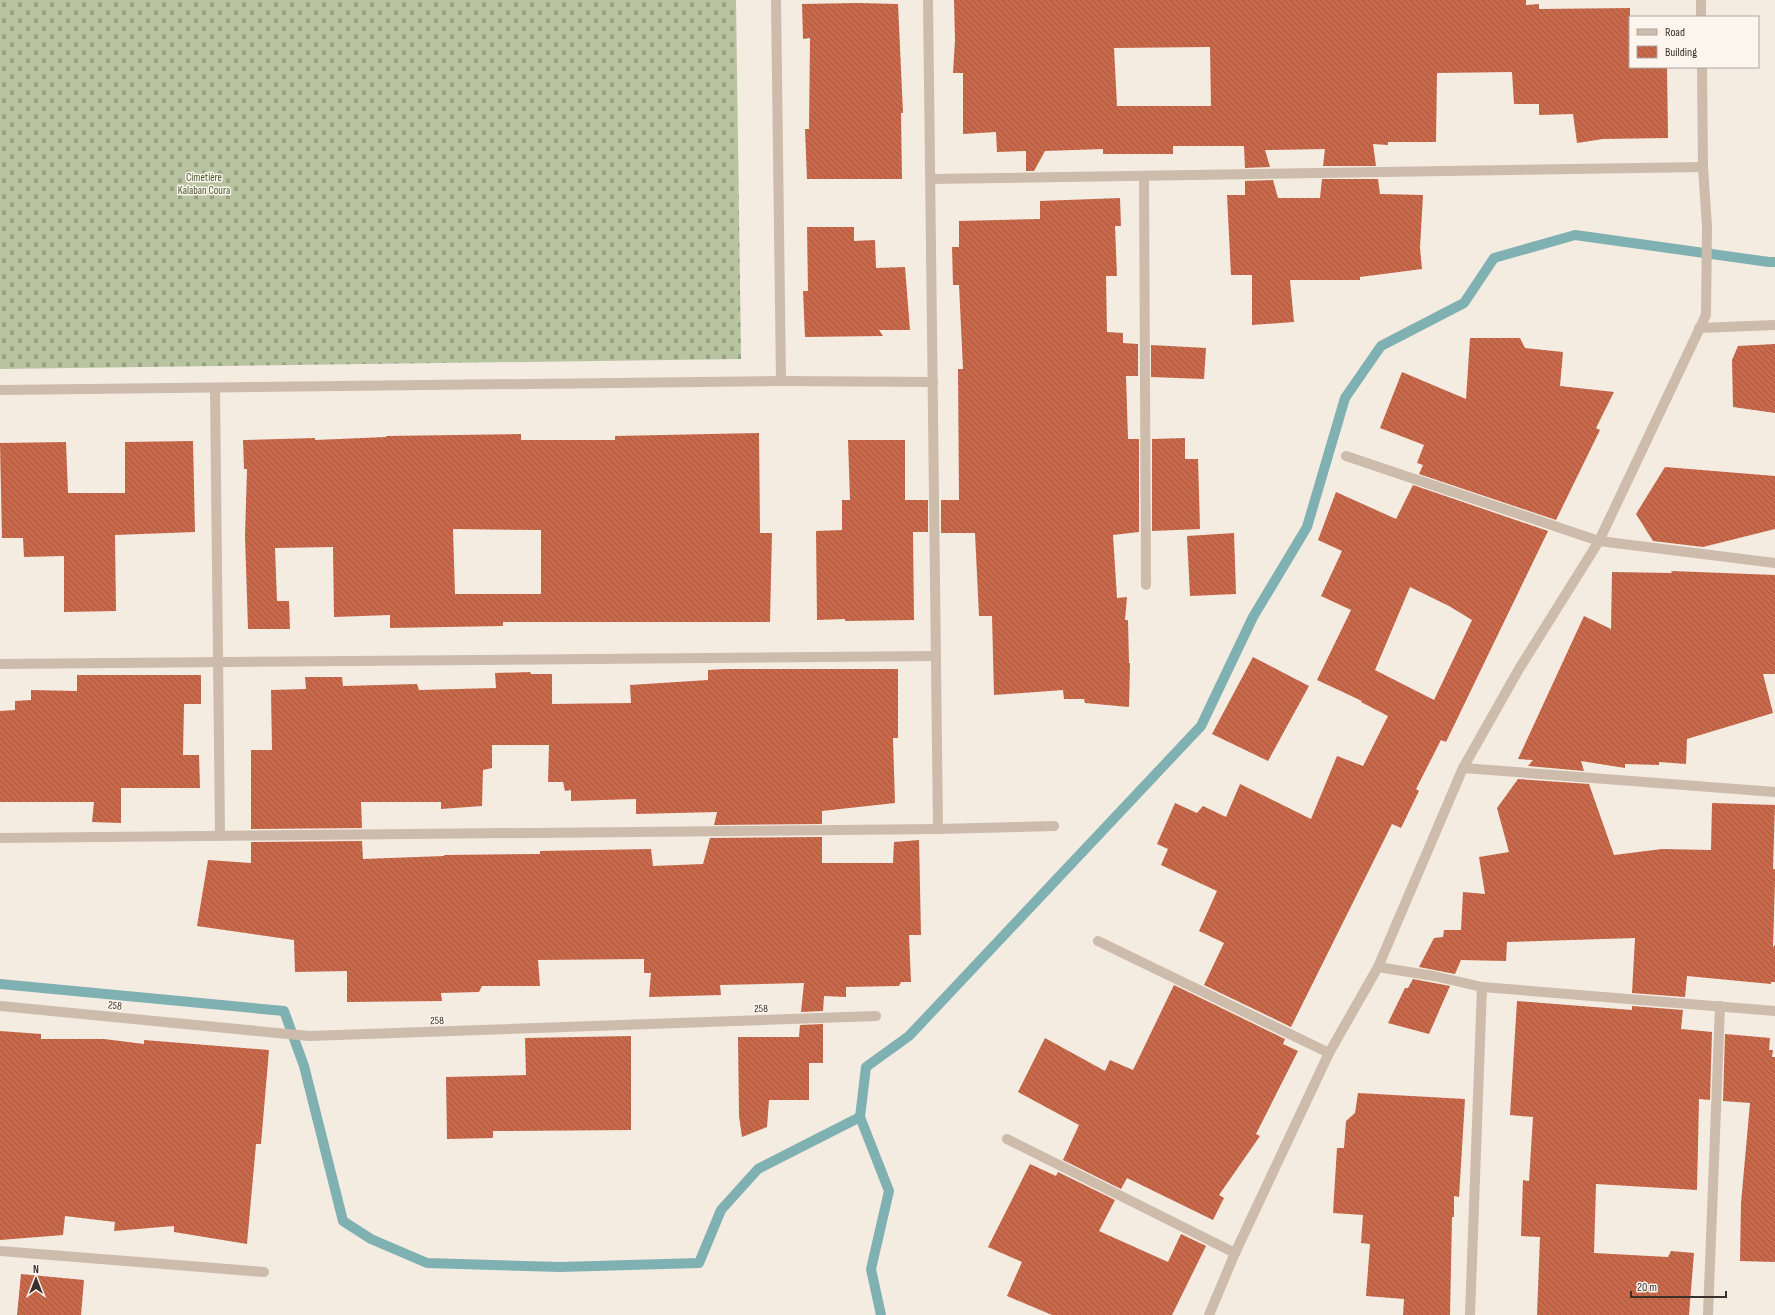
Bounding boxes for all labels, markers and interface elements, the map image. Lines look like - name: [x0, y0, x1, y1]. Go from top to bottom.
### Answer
- legend: [1629, 16, 1759, 68]
- text: Road: [1665, 25, 1685, 40]
- text: Building: [1665, 45, 1697, 60]
- park label: Cimetière Kalaban Coura: [178, 171, 230, 197]
- street label: 258: [107, 998, 123, 1013]
- street label: 258: [754, 1002, 768, 1015]
- street label: 258: [430, 1014, 444, 1027]
- north arrow: [16, 1259, 56, 1299]
- text: N: [33, 1263, 39, 1276]
- scale bar: [1631, 1273, 1726, 1299]
- text: 20 m: [1637, 1280, 1657, 1295]

